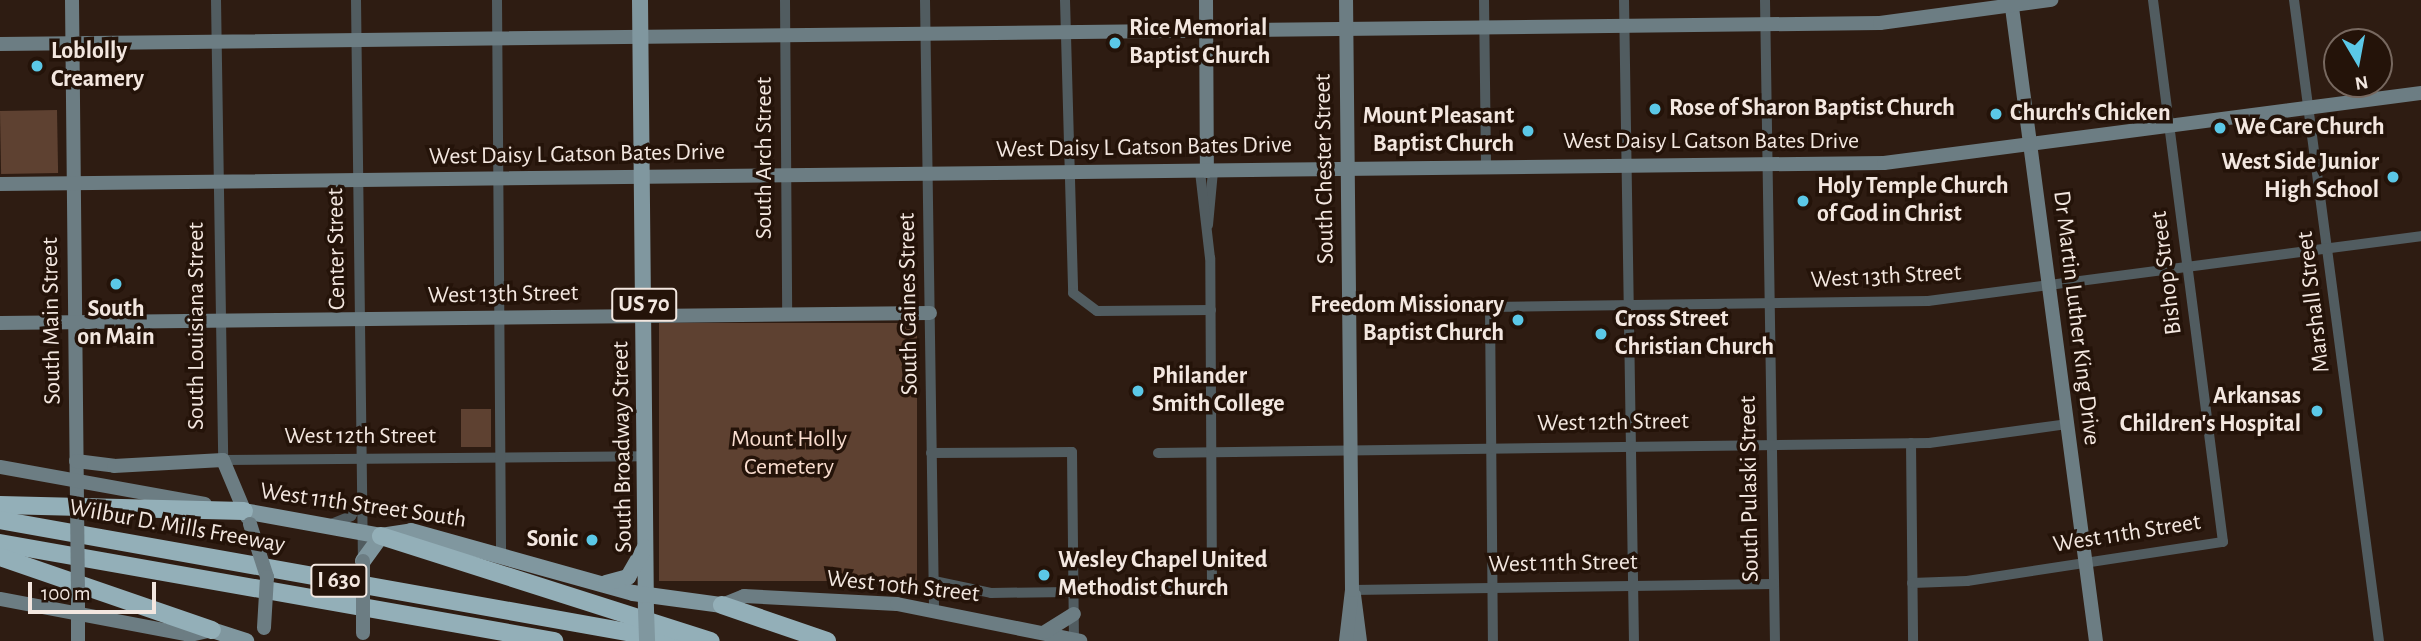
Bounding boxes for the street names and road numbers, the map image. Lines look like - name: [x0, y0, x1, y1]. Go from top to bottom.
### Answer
- street label: South Chester Street: [1309, 74, 1341, 264]
- street label: South Arch Street: [751, 77, 779, 239]
- street label: West Daisy L Gatson Bates Drive: [1563, 128, 1859, 156]
- street label: West Daisy L Gatson Bates Drive: [996, 131, 1292, 165]
- street label: West Daisy L Gatson Bates Drive: [429, 138, 725, 172]
- street label: Center Street: [322, 188, 352, 310]
- street label: Dr Martin Luther King Drive: [2046, 189, 2106, 447]
- street label: Bishop Street: [2145, 209, 2189, 337]
- street label: South Gaines Street: [893, 212, 925, 396]
- street label: South Louisiana Street: [183, 222, 211, 430]
- street label: Marshall Street: [2291, 230, 2337, 374]
- street label: South Main Street: [36, 237, 68, 405]
- street label: West 13th Street: [1810, 259, 1962, 295]
- street label: West 13th Street: [427, 279, 579, 311]
- road number: US 70: [611, 286, 677, 324]
- street label: South Broadway Street: [607, 341, 639, 553]
- street label: South Pulaski Street: [1734, 396, 1766, 582]
- street label: West 12th Street: [1537, 407, 1689, 439]
- street label: West 12th Street: [284, 423, 436, 451]
- street label: West 11th Street South: [258, 477, 468, 535]
- street label: Wilbur D. Mills Freeway: [67, 494, 287, 560]
- street label: West 11th Street: [2051, 508, 2203, 560]
- street label: West 11th Street: [1488, 548, 1638, 580]
- road number: I 630: [309, 562, 369, 600]
- street label: West 10th Street: [825, 565, 981, 609]

